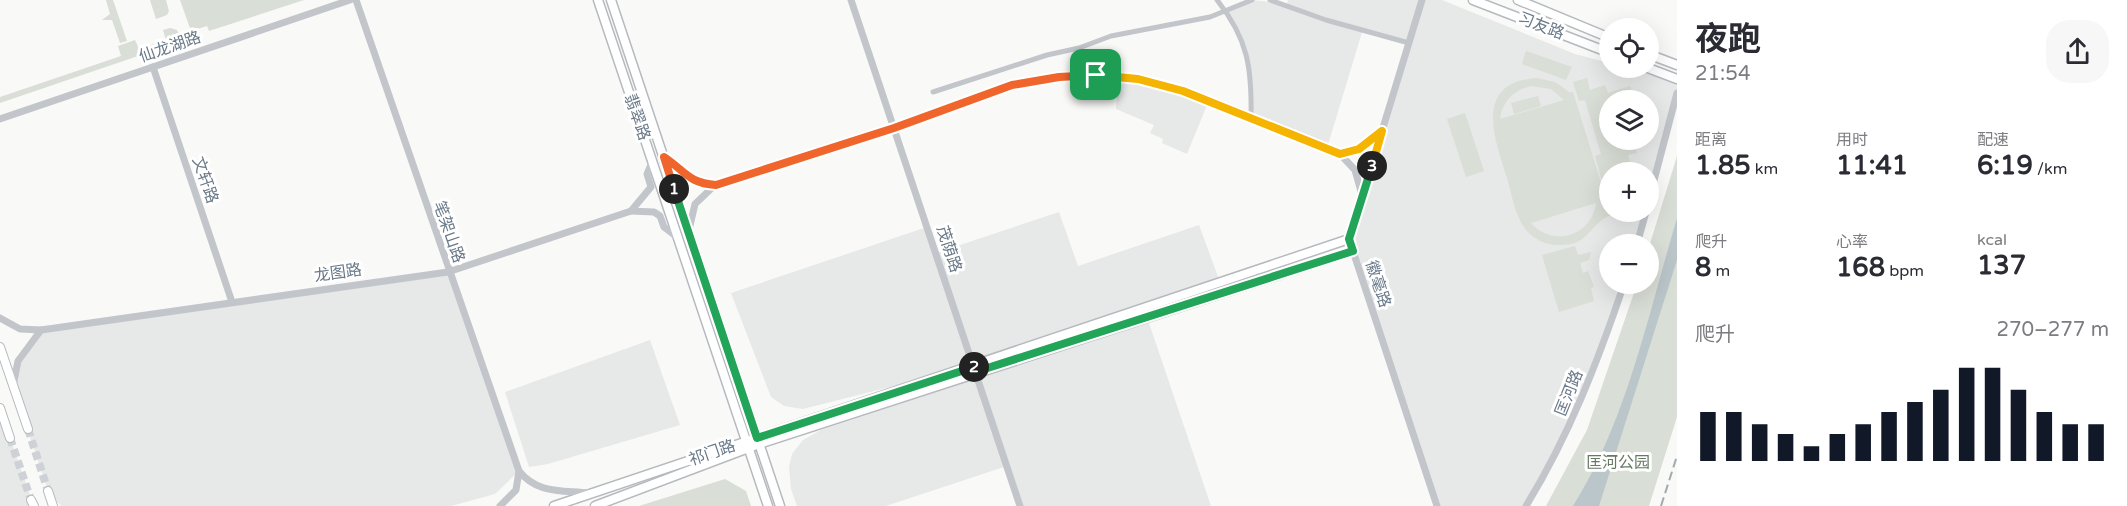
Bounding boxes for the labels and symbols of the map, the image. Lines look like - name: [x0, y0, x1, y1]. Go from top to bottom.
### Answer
- street label: 习友路: [1515, 8, 1567, 44]
- street label: 仙龙湖路: [136, 27, 204, 67]
- pin: [1070, 49, 1121, 100]
- street label: 翡翠路: [620, 91, 654, 143]
- pin: 3: [1357, 151, 1387, 181]
- street label: 文轩路: [188, 154, 222, 206]
- pin: 1: [659, 174, 689, 204]
- street label: 笔架山路: [429, 198, 469, 266]
- street label: 茂荫路: [932, 223, 966, 275]
- street label: 徽毫路: [1361, 258, 1395, 310]
- street label: 龙图路: [313, 260, 363, 286]
- pin: 2: [959, 352, 989, 382]
- street label: 匡河路: [1551, 367, 1587, 419]
- street label: 祁门路: [686, 436, 738, 470]
- park label: 匡河公园: [1586, 453, 1650, 473]

